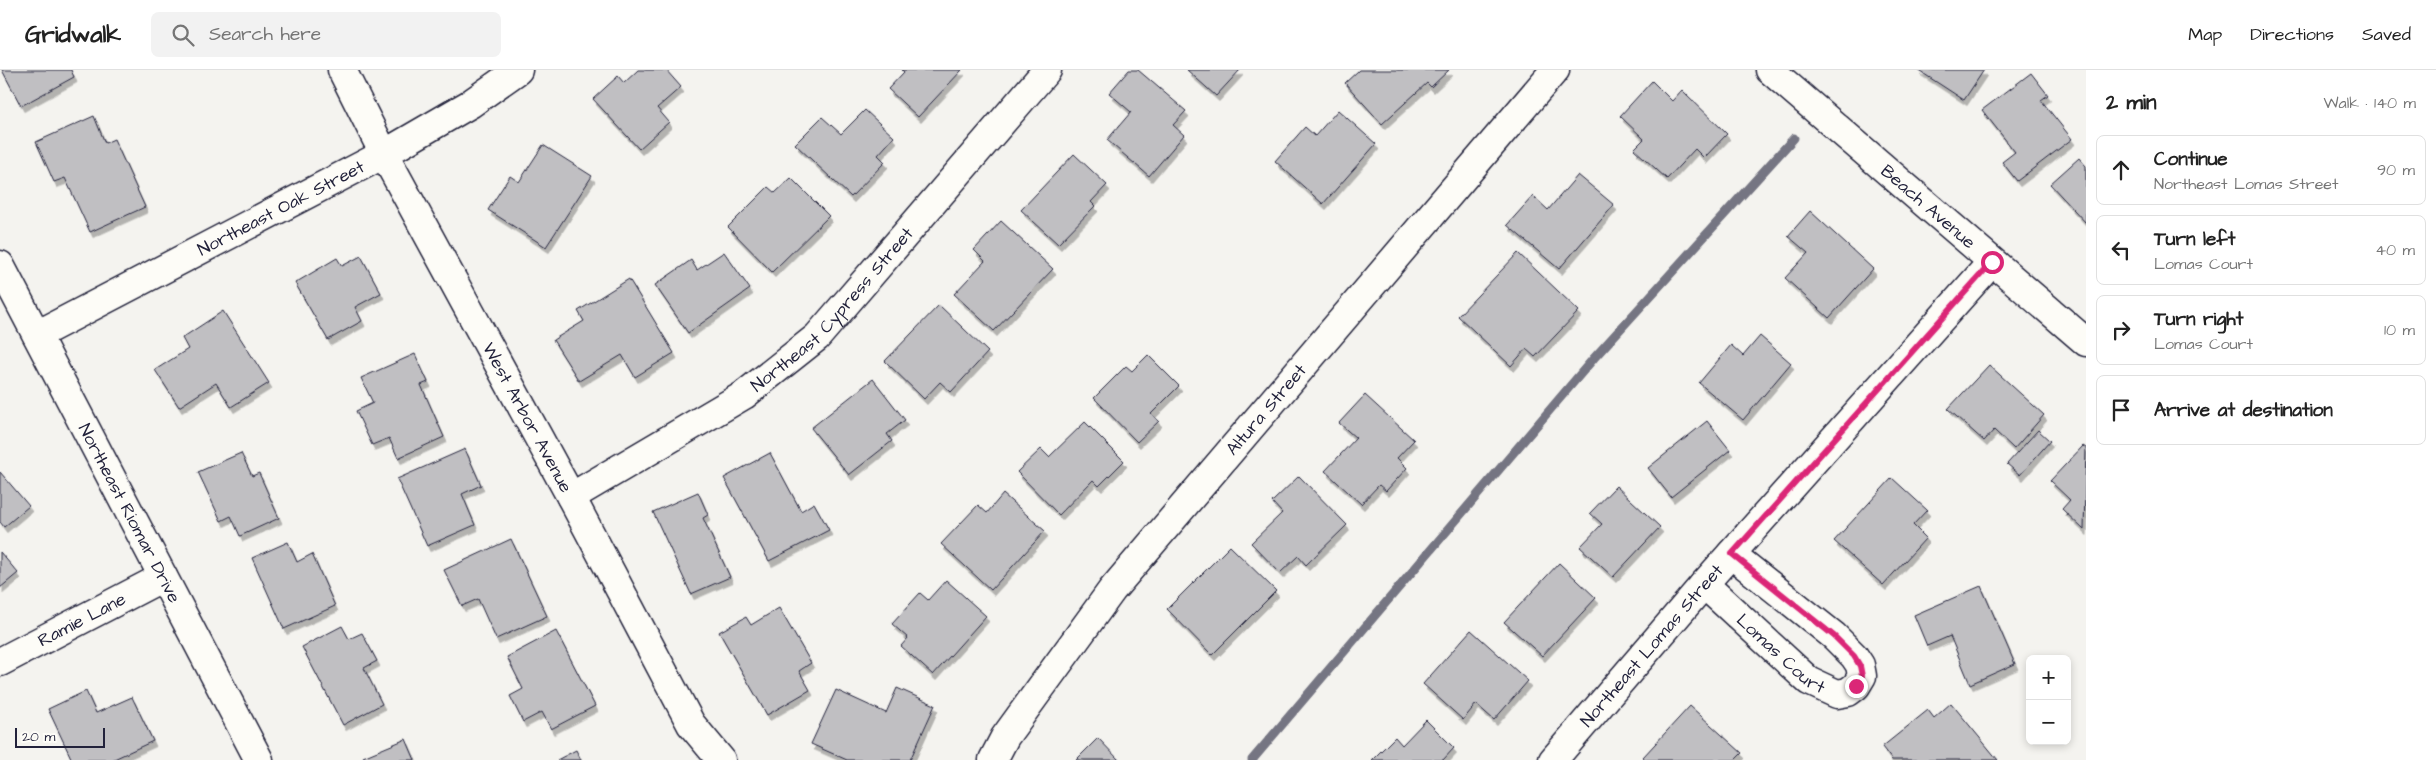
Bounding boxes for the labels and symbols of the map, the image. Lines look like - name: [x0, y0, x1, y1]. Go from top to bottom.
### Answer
- street label: Northeast Oak Street: [193, 154, 370, 262]
- street label: Beach Avenue: [1875, 159, 1981, 255]
- street label: Northeast Cypress Street: [746, 221, 920, 398]
- route start: [1981, 251, 2004, 274]
- street label: West Arbor Avenue: [476, 338, 578, 497]
- street label: Altura Street: [1220, 358, 1313, 461]
- street label: Northeast Riomar Drive: [72, 419, 187, 608]
- street label: Northeast Lomas Street: [1575, 558, 1729, 733]
- street label: Ramie Lane: [33, 586, 130, 653]
- street label: Lomas Court: [1731, 608, 1830, 700]
- route end: [1845, 675, 1868, 698]
- scale bar: [15, 725, 105, 748]

